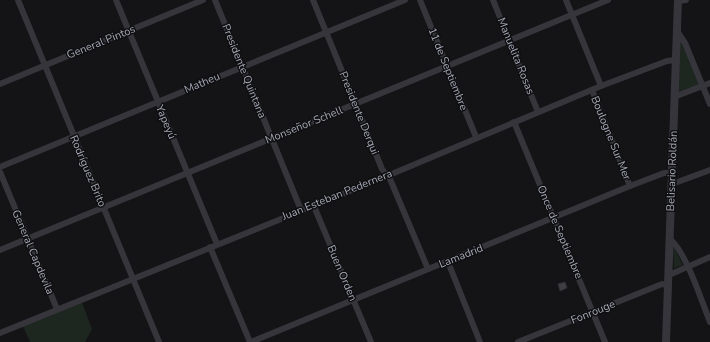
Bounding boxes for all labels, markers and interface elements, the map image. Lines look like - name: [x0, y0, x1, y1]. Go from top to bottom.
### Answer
- street label: Manuelita Rosas: [494, 15, 538, 97]
- street label: General Pintos: [64, 21, 138, 63]
- street label: Presidente Quintana: [218, 22, 270, 121]
- street label: 11 de Septiembre: [425, 25, 471, 113]
- street label: Matheu: [182, 69, 222, 97]
- street label: Presidente Derqui: [335, 69, 383, 157]
- street label: Boulogne Sur Mer: [587, 94, 635, 182]
- street label: Yapeyú: [152, 102, 180, 141]
- street label: Monseñor Schell: [263, 102, 346, 147]
- street label: Belisario Roldán: [663, 130, 681, 212]
- street label: Rodríguez Brito: [66, 133, 110, 209]
- street label: Juan Esteban Pedernera: [279, 166, 395, 224]
- street label: Once de Septiembre: [534, 183, 587, 281]
- street label: General Capdevila: [8, 207, 58, 297]
- street label: Lamadrid: [437, 240, 485, 272]
- street label: Buen Orden: [323, 243, 361, 303]
- street label: Fonrouge: [569, 296, 618, 328]

